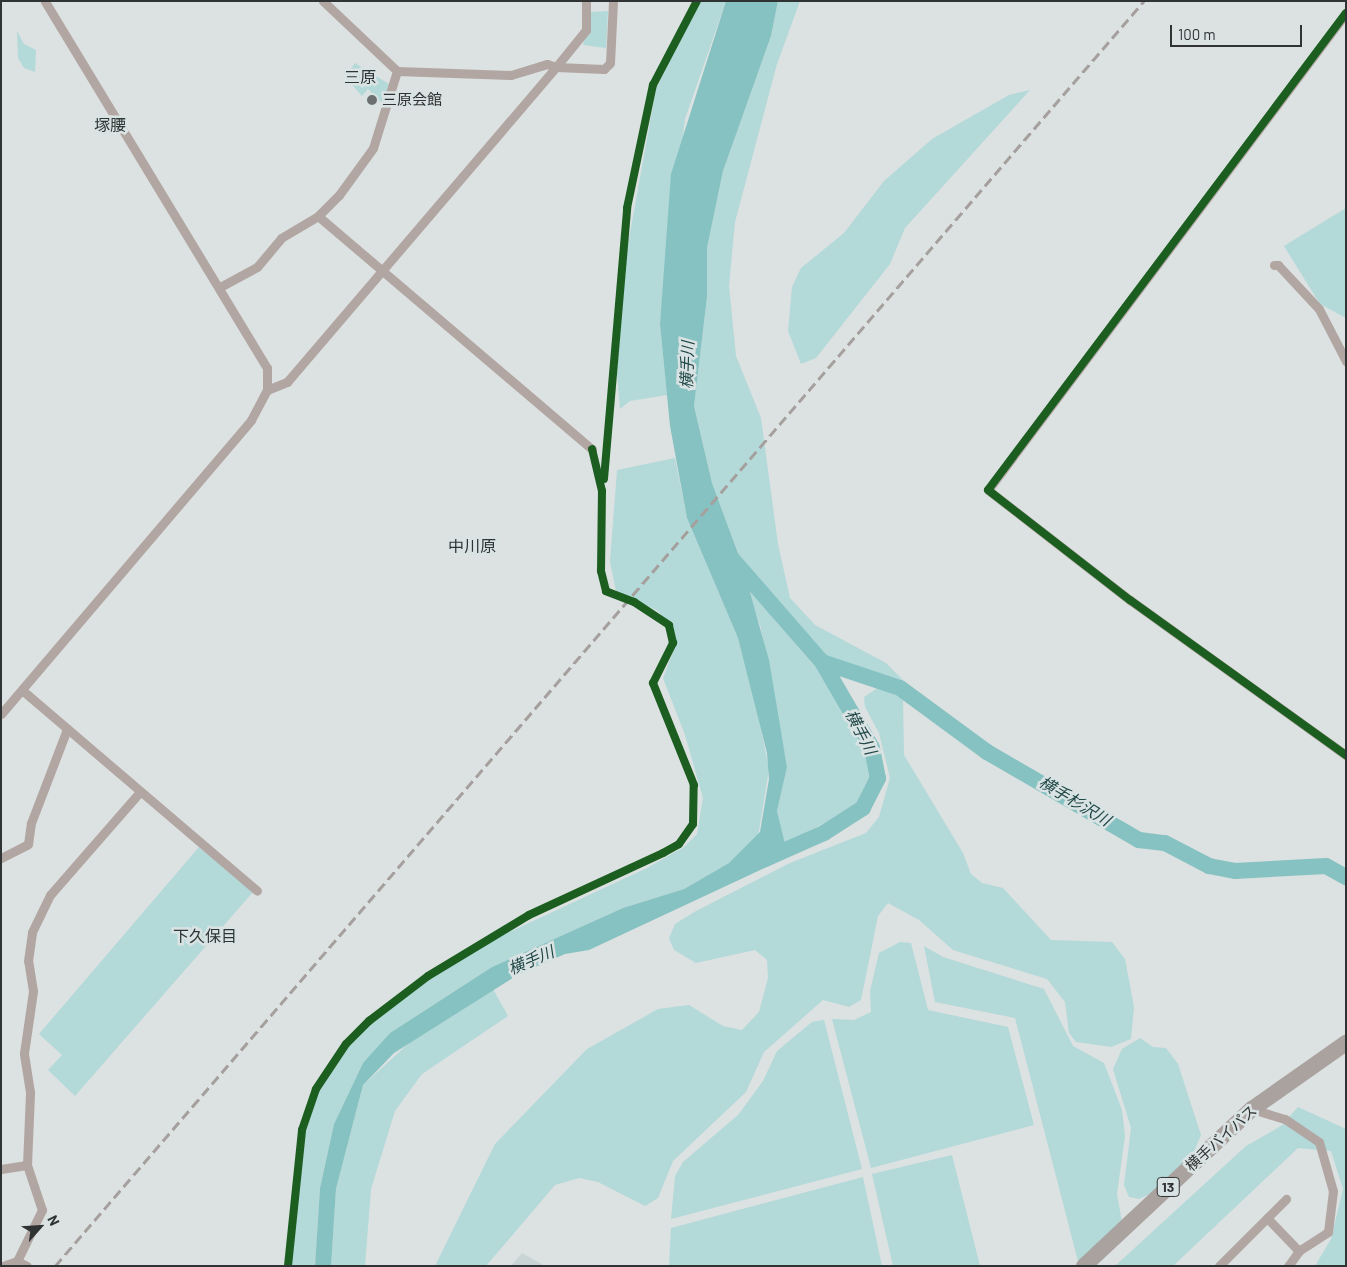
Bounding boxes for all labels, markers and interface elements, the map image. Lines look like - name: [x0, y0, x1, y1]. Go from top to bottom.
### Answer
- scale bar: [1172, 15, 1304, 47]
- text: 100 m: [1178, 25, 1216, 43]
- district label: 三原: [344, 67, 376, 87]
- place label: 三原会館: [382, 91, 442, 109]
- marker: 三原会館: [366, 94, 378, 106]
- district label: 塚腰: [94, 115, 126, 135]
- water label: 横手川: [677, 341, 697, 389]
- district label: 中川原: [448, 536, 496, 556]
- water label: 横手川: [842, 706, 880, 758]
- water label: 横手杉沢川: [1036, 772, 1114, 830]
- district label: 下久保目: [173, 926, 237, 946]
- water label: 横手川: [505, 942, 557, 978]
- street label: 横手バイパス: [1182, 1101, 1260, 1175]
- road number: 13: [1156, 1176, 1180, 1198]
- north arrow: [15, 1202, 65, 1252]
- text: N: [44, 1212, 64, 1228]

